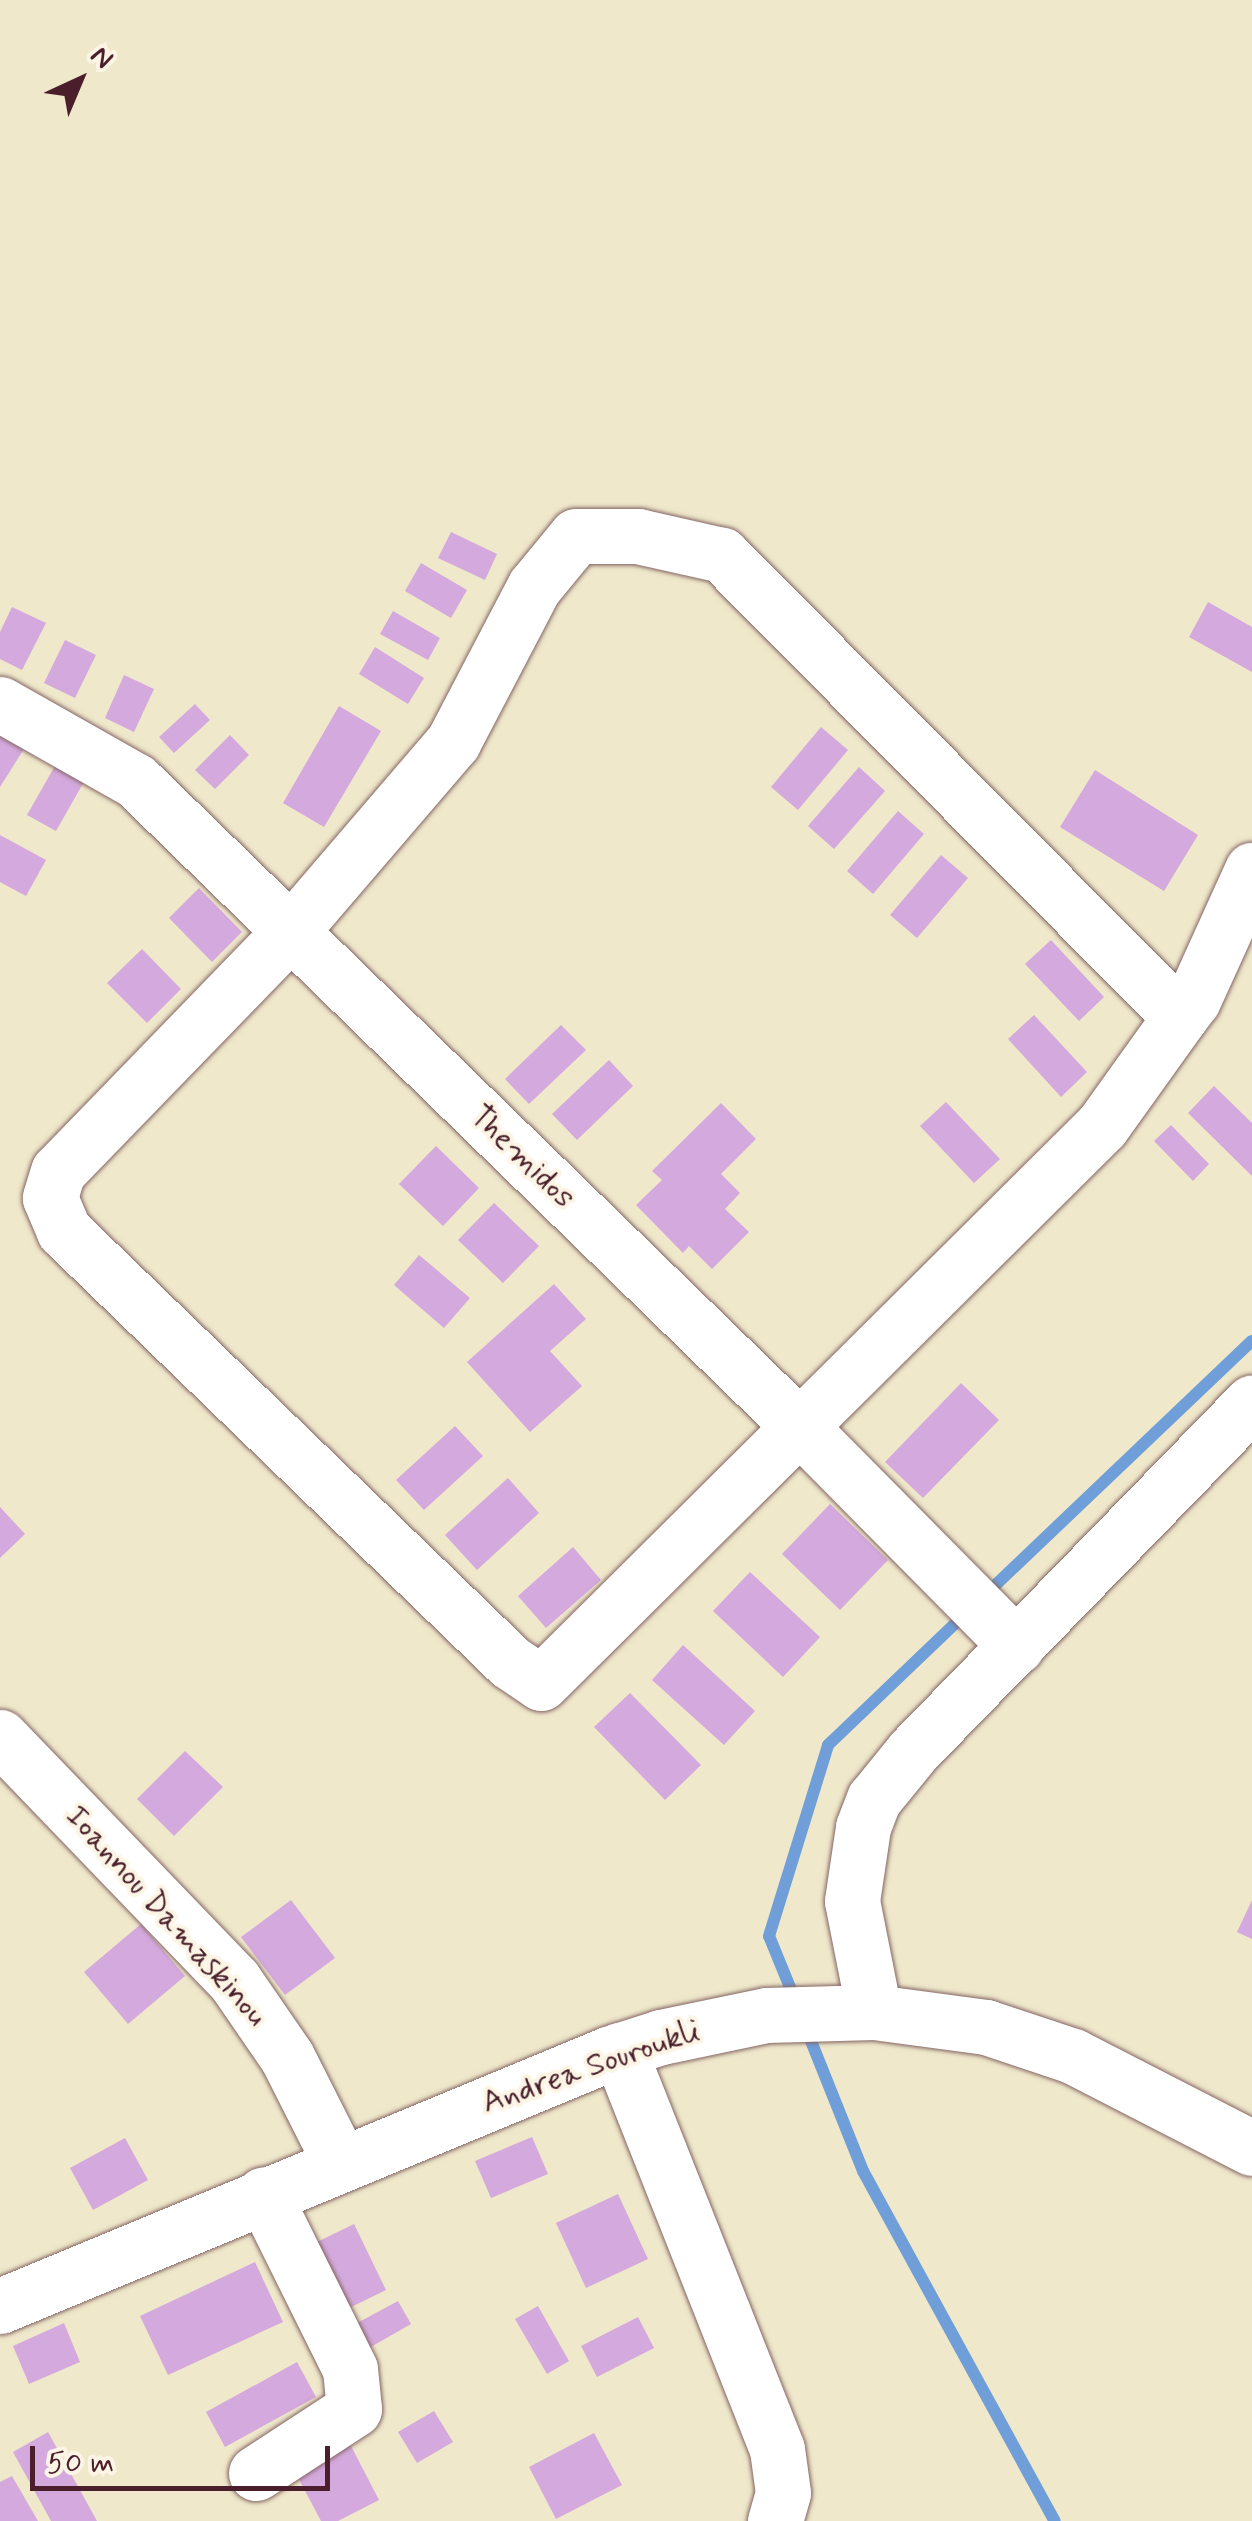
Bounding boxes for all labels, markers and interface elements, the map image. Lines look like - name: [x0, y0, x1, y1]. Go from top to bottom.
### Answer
- north arrow: [30, 30, 130, 130]
- text: N: [82, 38, 121, 78]
- street label: Themidos: [461, 1097, 583, 1217]
- street label: Ioannou Damaskinou: [59, 1800, 273, 2032]
- street label: Andrea Souroukli: [477, 2012, 705, 2122]
- scale bar: [35, 2426, 335, 2488]
- text: 50 m: [47, 2444, 114, 2483]

